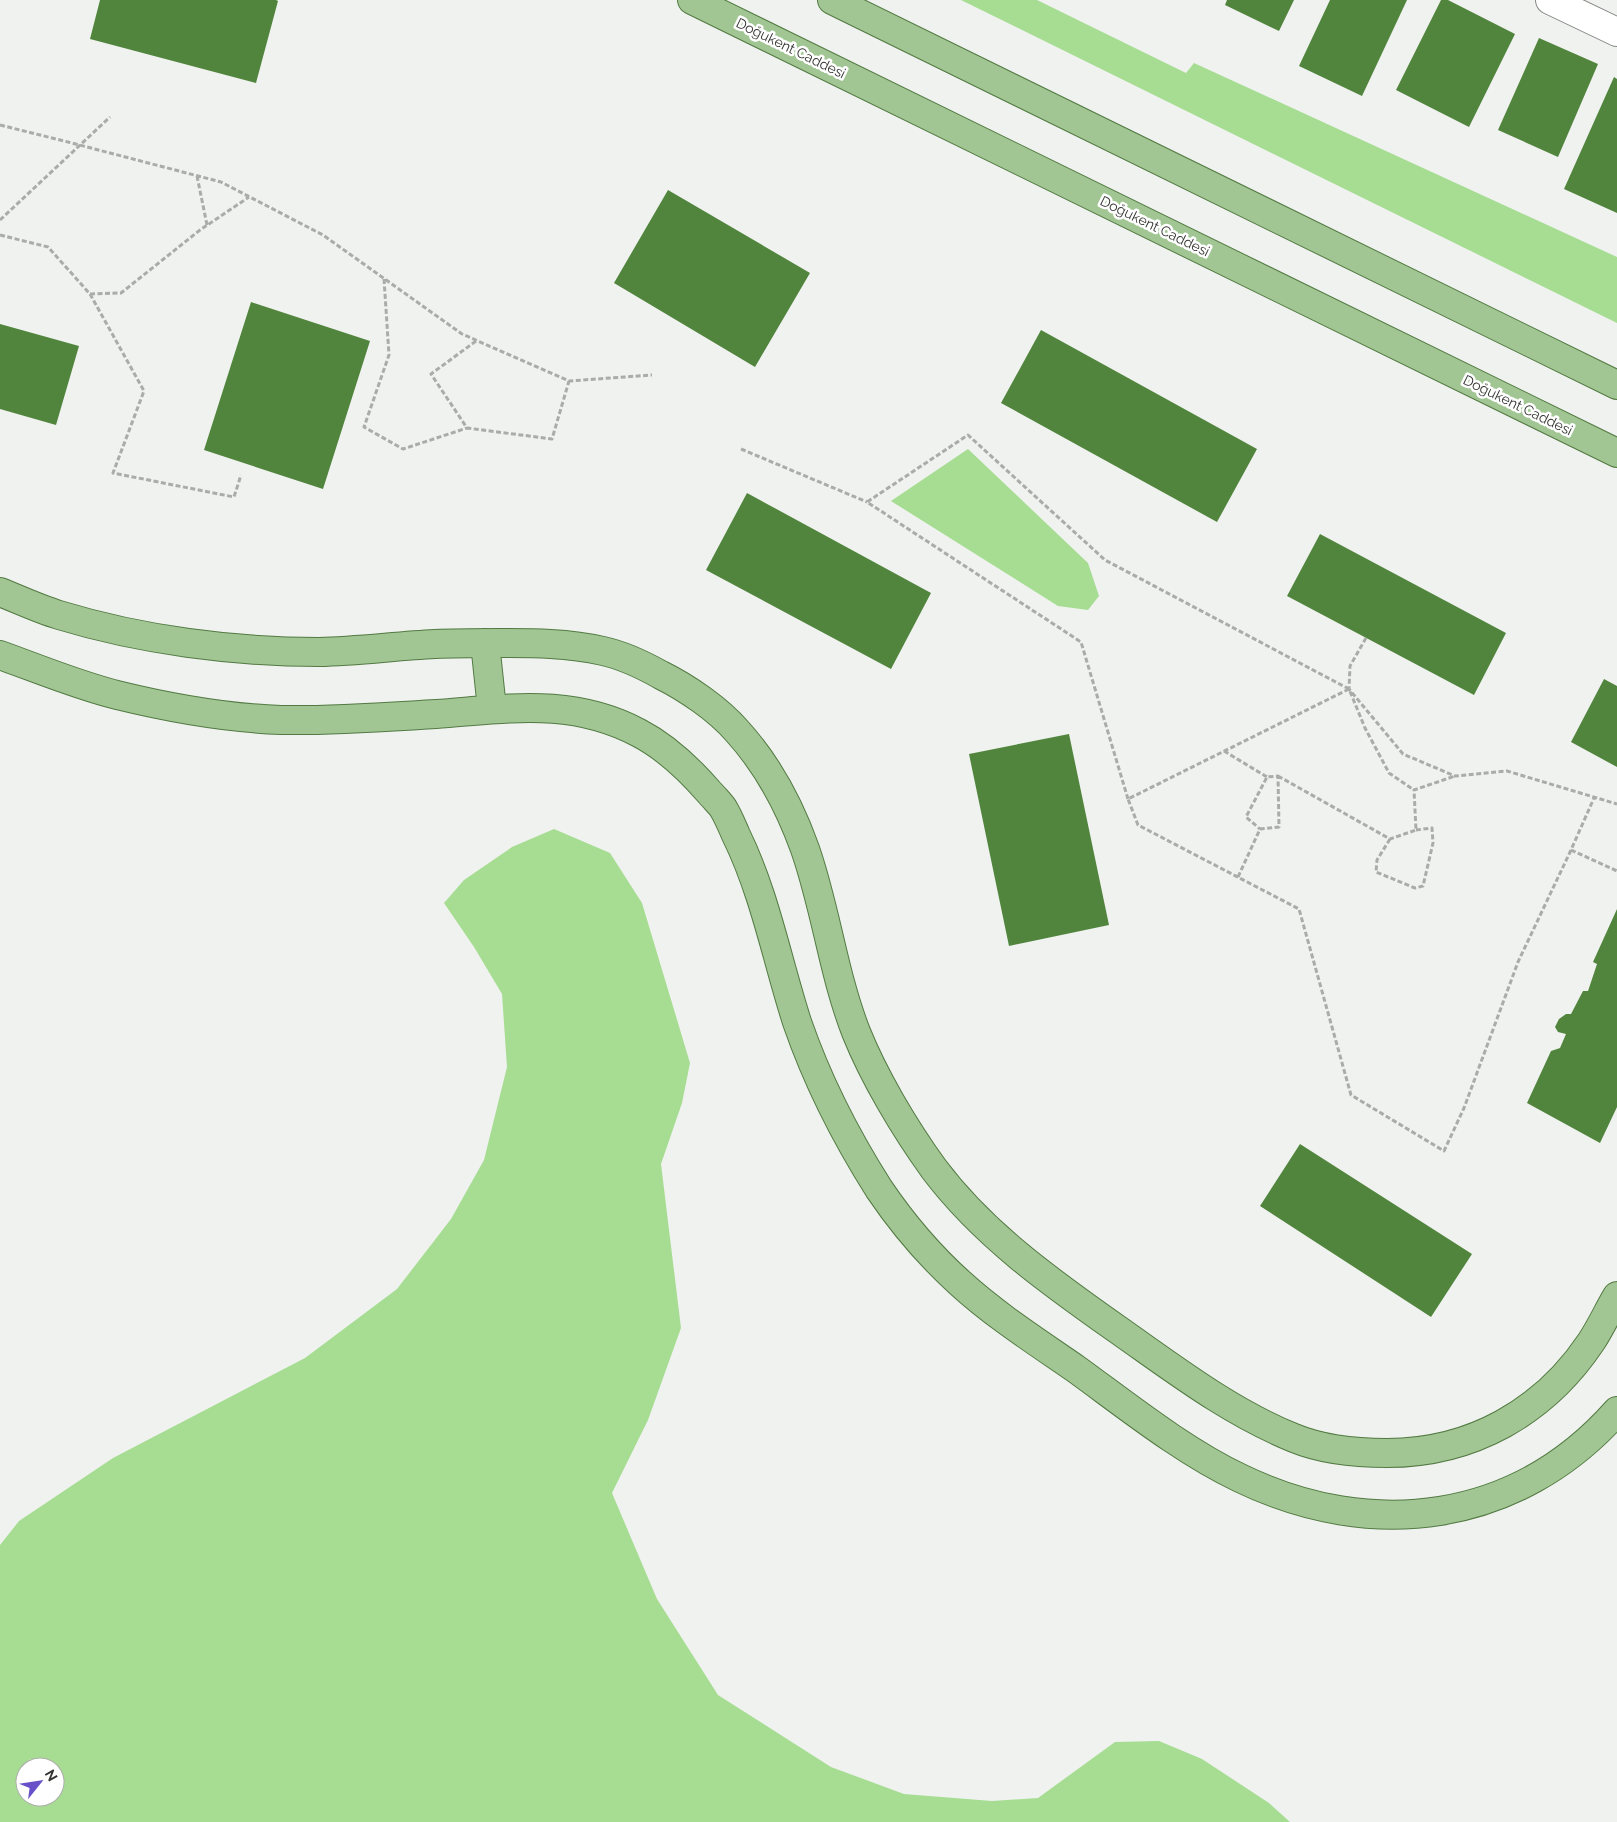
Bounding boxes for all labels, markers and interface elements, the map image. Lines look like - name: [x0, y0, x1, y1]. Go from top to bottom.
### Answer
- street label: Doğukent Caddesi: [734, 15, 848, 81]
- street label: Doğukent Caddesi: [1098, 193, 1212, 259]
- street label: Doğukent Caddesi: [1461, 372, 1575, 438]
- north arrow: [15, 1757, 65, 1807]
- text: N: [42, 1767, 61, 1784]

